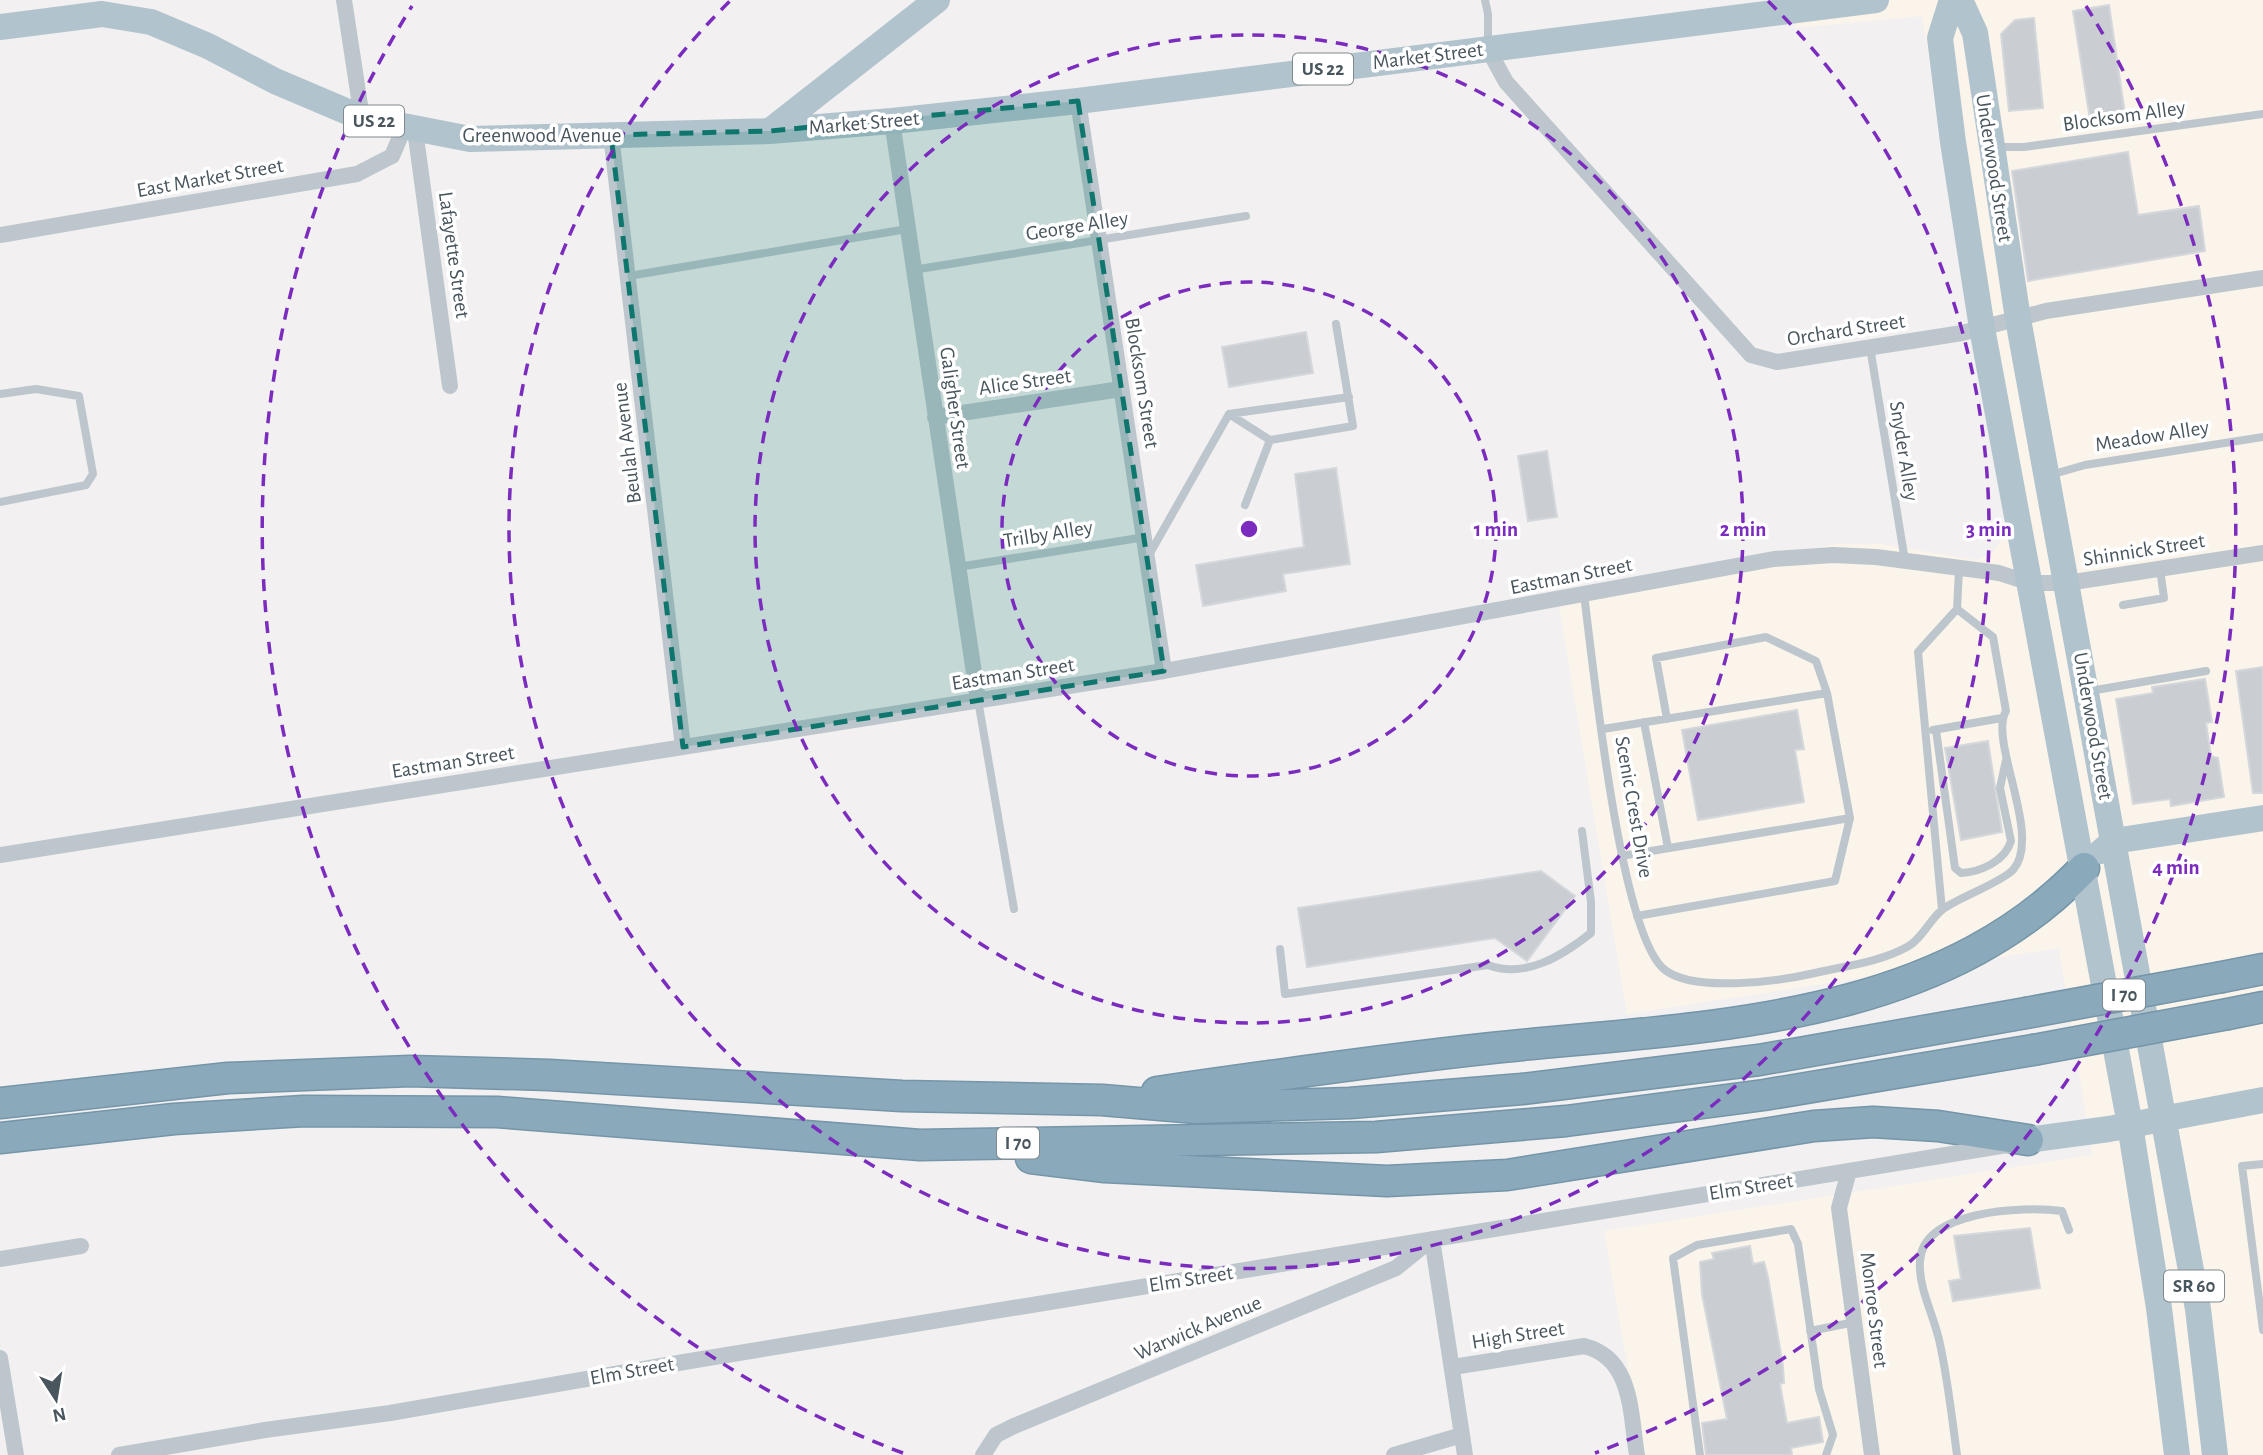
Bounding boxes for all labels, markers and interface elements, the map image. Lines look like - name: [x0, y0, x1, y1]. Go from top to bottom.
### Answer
- street label: Market Street: [1372, 39, 1485, 73]
- road number: US 22: [1293, 54, 1353, 85]
- street label: Underwood Street: [1972, 93, 2016, 244]
- street label: Blocksom Alley: [2061, 97, 2187, 135]
- road number: US 22: [344, 105, 404, 136]
- street label: Market Street: [808, 108, 921, 138]
- street label: Greenwood Avenue: [463, 125, 621, 146]
- street label: East Market Street: [135, 155, 285, 201]
- street label: Lafayette Street: [435, 190, 473, 320]
- street label: George Alley: [1024, 208, 1130, 244]
- street label: Orchard Street: [1786, 310, 1907, 350]
- street label: Blocksom Street: [1121, 316, 1163, 450]
- street label: Galigher Street: [936, 346, 974, 471]
- street label: Alice Street: [977, 365, 1073, 399]
- street label: Beulah Avenue: [609, 381, 645, 505]
- street label: Snyder Alley: [1886, 400, 1922, 502]
- street label: Meadow Alley: [2093, 417, 2211, 455]
- street label: Trilby Alley: [1002, 517, 1094, 551]
- centre of rings: [1237, 517, 1261, 541]
- text: 1 min: [1474, 519, 1518, 540]
- text: 2 min: [1720, 519, 1766, 540]
- text: 3 min: [1966, 519, 2012, 540]
- street label: Shinnick Street: [2082, 530, 2207, 570]
- street label: Eastman Street: [1508, 554, 1634, 598]
- street label: Underwood Street: [2070, 651, 2116, 802]
- street label: Eastman Street: [950, 654, 1076, 694]
- street label: Scenic Crest Drive: [1611, 735, 1657, 879]
- street label: Eastman Street: [390, 742, 516, 782]
- text: 4 min: [2152, 857, 2200, 878]
- road number: I 70: [2103, 979, 2145, 1010]
- road number: I 70: [997, 1128, 1039, 1158]
- street label: Elm Street: [1707, 1170, 1795, 1204]
- street label: Monroe Street: [1856, 1251, 1892, 1369]
- street label: Elm Street: [1147, 1262, 1235, 1296]
- road number: SR 60: [2164, 1270, 2224, 1302]
- street label: Warwick Avenue: [1131, 1292, 1265, 1364]
- street label: High Street: [1470, 1317, 1566, 1353]
- street label: Elm Street: [588, 1353, 676, 1389]
- north arrow: [21, 1364, 91, 1434]
- text: N: [51, 1403, 68, 1425]

